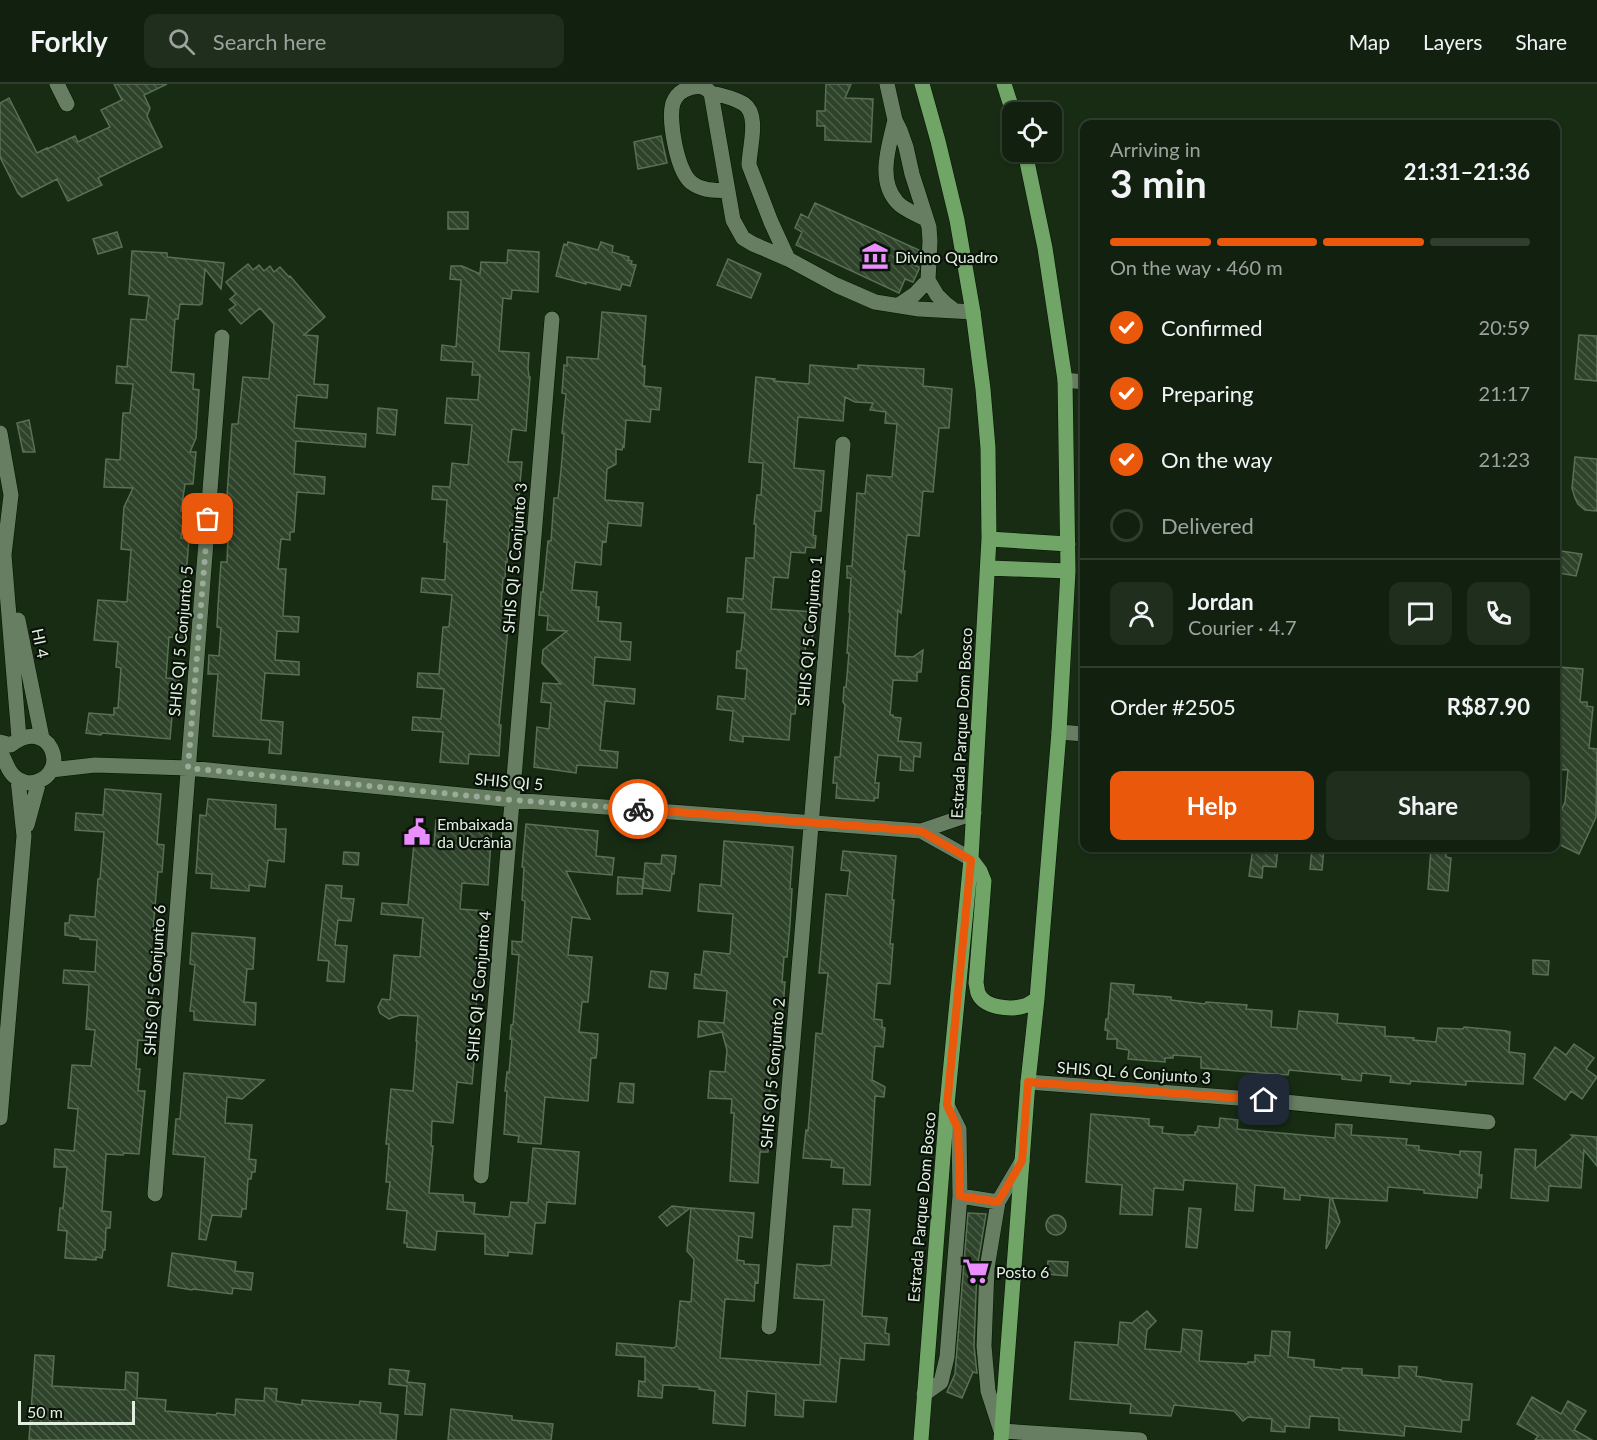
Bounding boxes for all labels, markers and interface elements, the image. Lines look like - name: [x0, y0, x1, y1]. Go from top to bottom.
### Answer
- search box: [144, 14, 564, 68]
- text: Forkly: [30, 24, 108, 58]
- icon: search: [165, 25, 198, 58]
- text: Search here: [213, 28, 326, 55]
- text: Map: [1349, 29, 1390, 54]
- text: Layers: [1423, 29, 1482, 54]
- text: Share: [1515, 29, 1567, 54]
- map controls: [1002, 102, 1062, 162]
- button: locate: [1002, 102, 1062, 162]
- text: Arriving in: [1110, 137, 1201, 161]
- text: 21:31–21:36: [1404, 158, 1530, 185]
- text: 3 min: [1110, 160, 1207, 206]
- museum icon: Divino Quadro: [860, 241, 890, 271]
- place label: Divino Quadro: [895, 247, 998, 266]
- text: On the way · 460 m: [1110, 255, 1283, 279]
- icon: check: [1110, 311, 1143, 344]
- text: Confirmed: [1161, 314, 1263, 341]
- text: 20:59: [1479, 315, 1530, 339]
- icon: check: [1110, 377, 1143, 410]
- text: Preparing: [1161, 380, 1253, 407]
- text: 21:17: [1479, 381, 1530, 405]
- icon: check: [1110, 443, 1143, 476]
- text: On the way: [1161, 446, 1272, 473]
- text: 21:23: [1479, 447, 1530, 471]
- street label: SHIS QI 5 Conjunto 3: [498, 482, 530, 634]
- pin: [182, 493, 233, 544]
- icon: bag: [191, 502, 224, 535]
- text: Delivered: [1161, 512, 1254, 539]
- street label: SHIS QI 5 Conjunto 1: [793, 555, 825, 707]
- street label: SHIS QI 5 Conjunto 5: [164, 565, 196, 717]
- button: person: [1110, 582, 1173, 645]
- button: chat: [1389, 582, 1452, 645]
- button: phone: [1467, 582, 1530, 645]
- text: Jordan: [1188, 588, 1254, 615]
- text: Courier · 4.7: [1188, 615, 1297, 639]
- street label: HI 4: [29, 626, 53, 660]
- street label: Estrada Parque Dom Bosco: [947, 627, 975, 819]
- text: Order #2505: [1110, 693, 1236, 720]
- text: R$87.90: [1447, 693, 1530, 720]
- street label: SHIS QI 5: [474, 769, 544, 793]
- button: Help: [1110, 771, 1314, 840]
- button: Share: [1326, 771, 1530, 840]
- courier: [608, 779, 668, 839]
- icon: bike: [622, 793, 655, 826]
- place label: Embaixada da Ucrânia: [437, 814, 513, 851]
- public building icon: Embaixada da Ucrânia: [402, 817, 432, 847]
- street label: SHIS QI 5 Conjunto 6: [139, 904, 169, 1056]
- street label: SHIS QI 5 Conjunto 4: [462, 910, 494, 1062]
- street label: SHIS QI 5 Conjunto 2: [756, 997, 788, 1149]
- street label: SHIS QL 6 Conjunto 3: [1056, 1057, 1212, 1087]
- pin: [1238, 1074, 1289, 1125]
- icon: home: [1247, 1083, 1280, 1116]
- street label: Estrada Parque Dom Bosco: [903, 1111, 939, 1303]
- supermarket icon: Posto 6: [961, 1256, 991, 1286]
- place label: Posto 6: [996, 1262, 1049, 1281]
- scale bar: [18, 1398, 135, 1426]
- text: 50 m: [27, 1402, 63, 1421]

